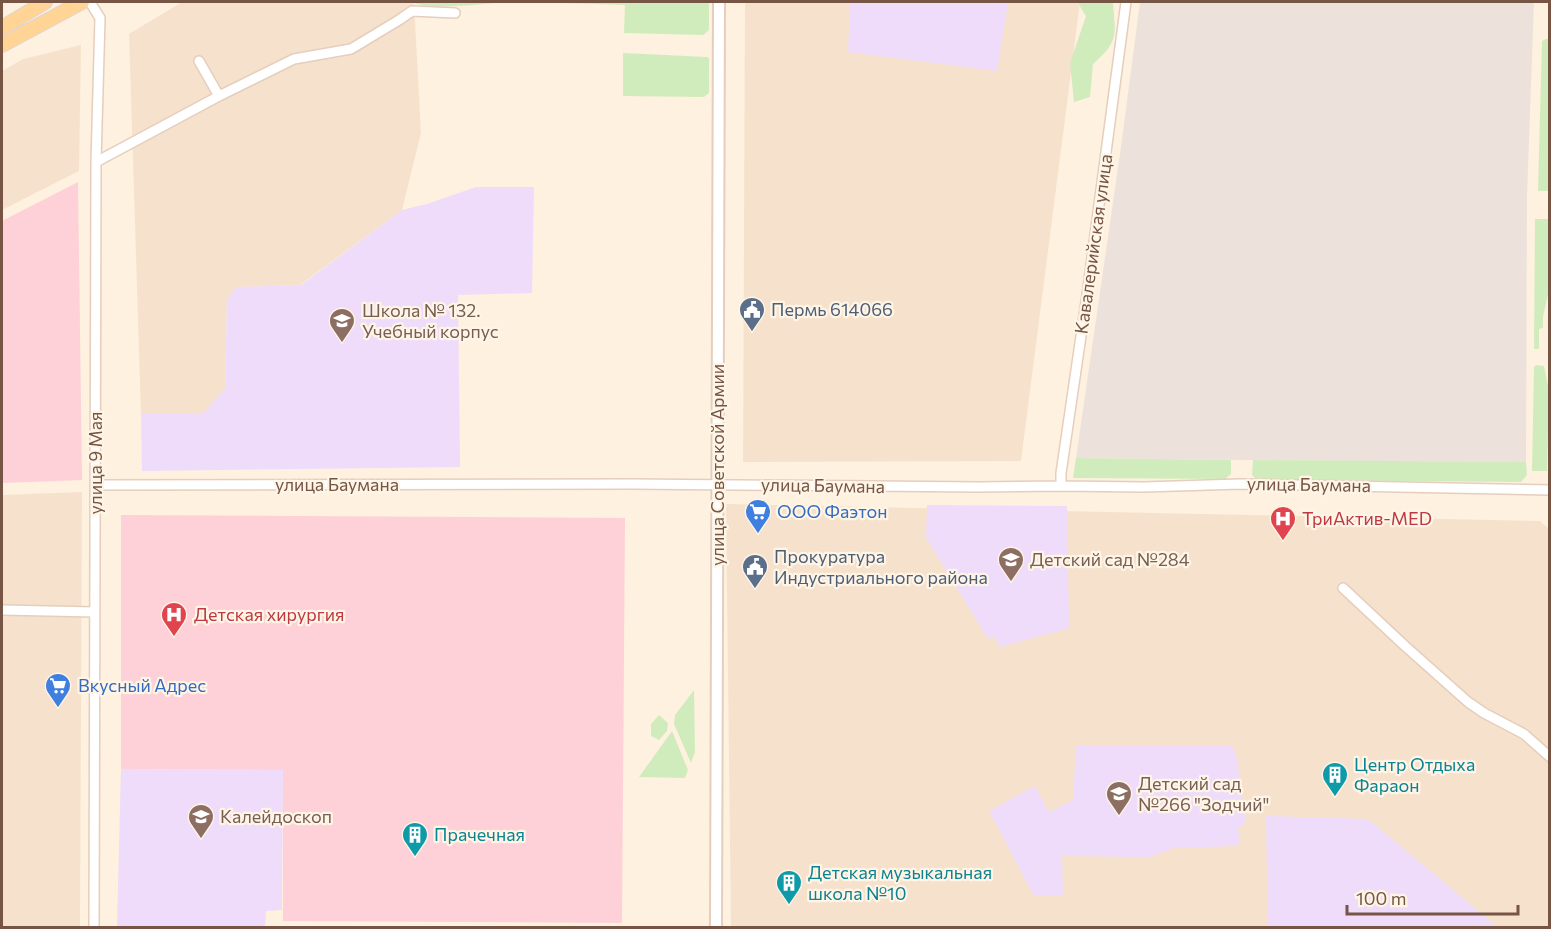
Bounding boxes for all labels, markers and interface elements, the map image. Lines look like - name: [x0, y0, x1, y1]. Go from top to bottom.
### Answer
- street label: Кавалерийская улица: [1069, 153, 1117, 335]
- public building icon: Пермь 614066: [737, 295, 767, 333]
- place label: Пермь 614066: [771, 298, 893, 320]
- place label: Школа № 132. Учебный корпус: [362, 299, 499, 342]
- school or university icon: Школа № 132. Учебный корпус: [327, 306, 357, 344]
- street label: улица Советской Армии: [706, 364, 728, 566]
- street label: улица 9 Мая: [84, 412, 106, 514]
- street label: улица Баумана: [1247, 472, 1371, 496]
- street label: улица Баумана: [275, 473, 399, 495]
- street label: улица Баумана: [761, 473, 885, 497]
- supermarket icon: ООО Фаэтон: [743, 497, 773, 535]
- place label: ООО Фаэтон: [777, 500, 888, 522]
- hospital icon: ТриАктив-MED: [1268, 504, 1298, 542]
- place label: ТриАктив-MED: [1302, 507, 1432, 529]
- place label: Прокуратура Индустриального района: [774, 545, 988, 588]
- school or university icon: Детский сад №284: [996, 545, 1026, 583]
- place label: Детский сад №284: [1030, 548, 1190, 570]
- public building icon: Прокуратура Индустриального района: [740, 552, 770, 590]
- hospital icon: Детская хирургия: [159, 600, 189, 638]
- place label: Детская хирургия: [194, 603, 344, 625]
- supermarket icon: Вкусный Адрес: [43, 671, 73, 709]
- place label: Вкусный Адрес: [78, 674, 206, 696]
- place label: Центр Отдыха Фараон: [1354, 753, 1475, 796]
- building icon: Центр Отдыха Фараон: [1320, 760, 1350, 798]
- place label: Детский сад №266 "Зодчий": [1138, 772, 1269, 815]
- school or university icon: Детский сад №266 "Зодчий": [1104, 779, 1134, 817]
- school or university icon: Калейдоскоп: [186, 802, 216, 840]
- place label: Калейдоскоп: [220, 805, 332, 827]
- building icon: Прачечная: [400, 820, 430, 858]
- place label: Прачечная: [434, 823, 525, 845]
- place label: Детская музыкальная школа №10: [808, 861, 992, 904]
- building icon: Детская музыкальная школа №10: [774, 868, 804, 906]
- scale bar: [1347, 878, 1518, 916]
- text: 100 m: [1356, 887, 1406, 909]

